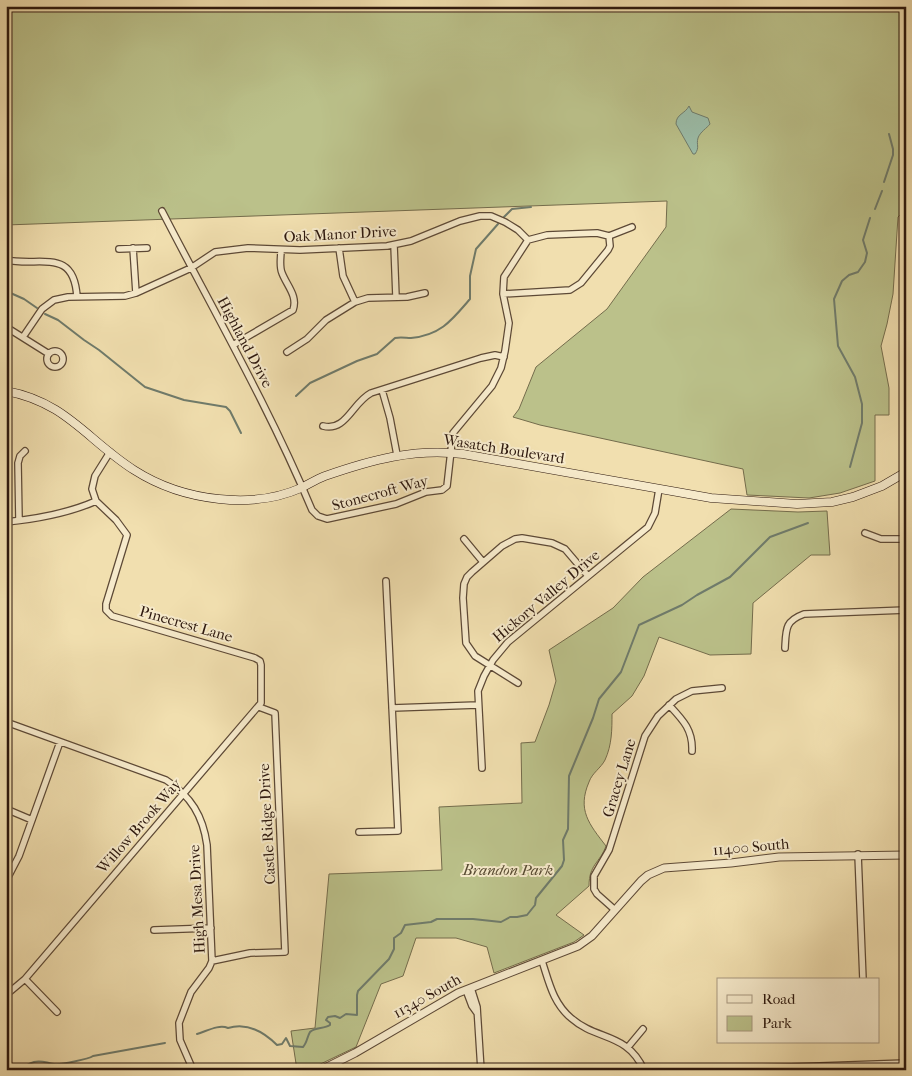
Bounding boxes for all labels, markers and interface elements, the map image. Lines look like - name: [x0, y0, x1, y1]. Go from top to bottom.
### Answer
- street label: Oak Manor Drive: [283, 222, 397, 246]
- street label: Highland Drive: [213, 293, 277, 391]
- street label: Wasatch Boulevard: [441, 430, 567, 468]
- street label: Stonecroft Way: [330, 471, 431, 515]
- street label: Hickory Valley Drive: [489, 546, 604, 646]
- street label: Pinecrest Lane: [137, 602, 235, 646]
- street label: Gracey Lane: [599, 736, 640, 819]
- street label: Castle Ridge Drive: [255, 762, 279, 885]
- street label: Willow Brook Way: [92, 774, 186, 878]
- street label: 11400 South: [712, 835, 791, 859]
- street label: High Mesa Drive: [185, 843, 209, 954]
- park label: Brandon Park: [462, 861, 553, 879]
- street label: 11340 South: [390, 970, 465, 1022]
- legend: [717, 978, 880, 1044]
- text: Road: [762, 990, 796, 1008]
- text: Park: [762, 1014, 792, 1032]

